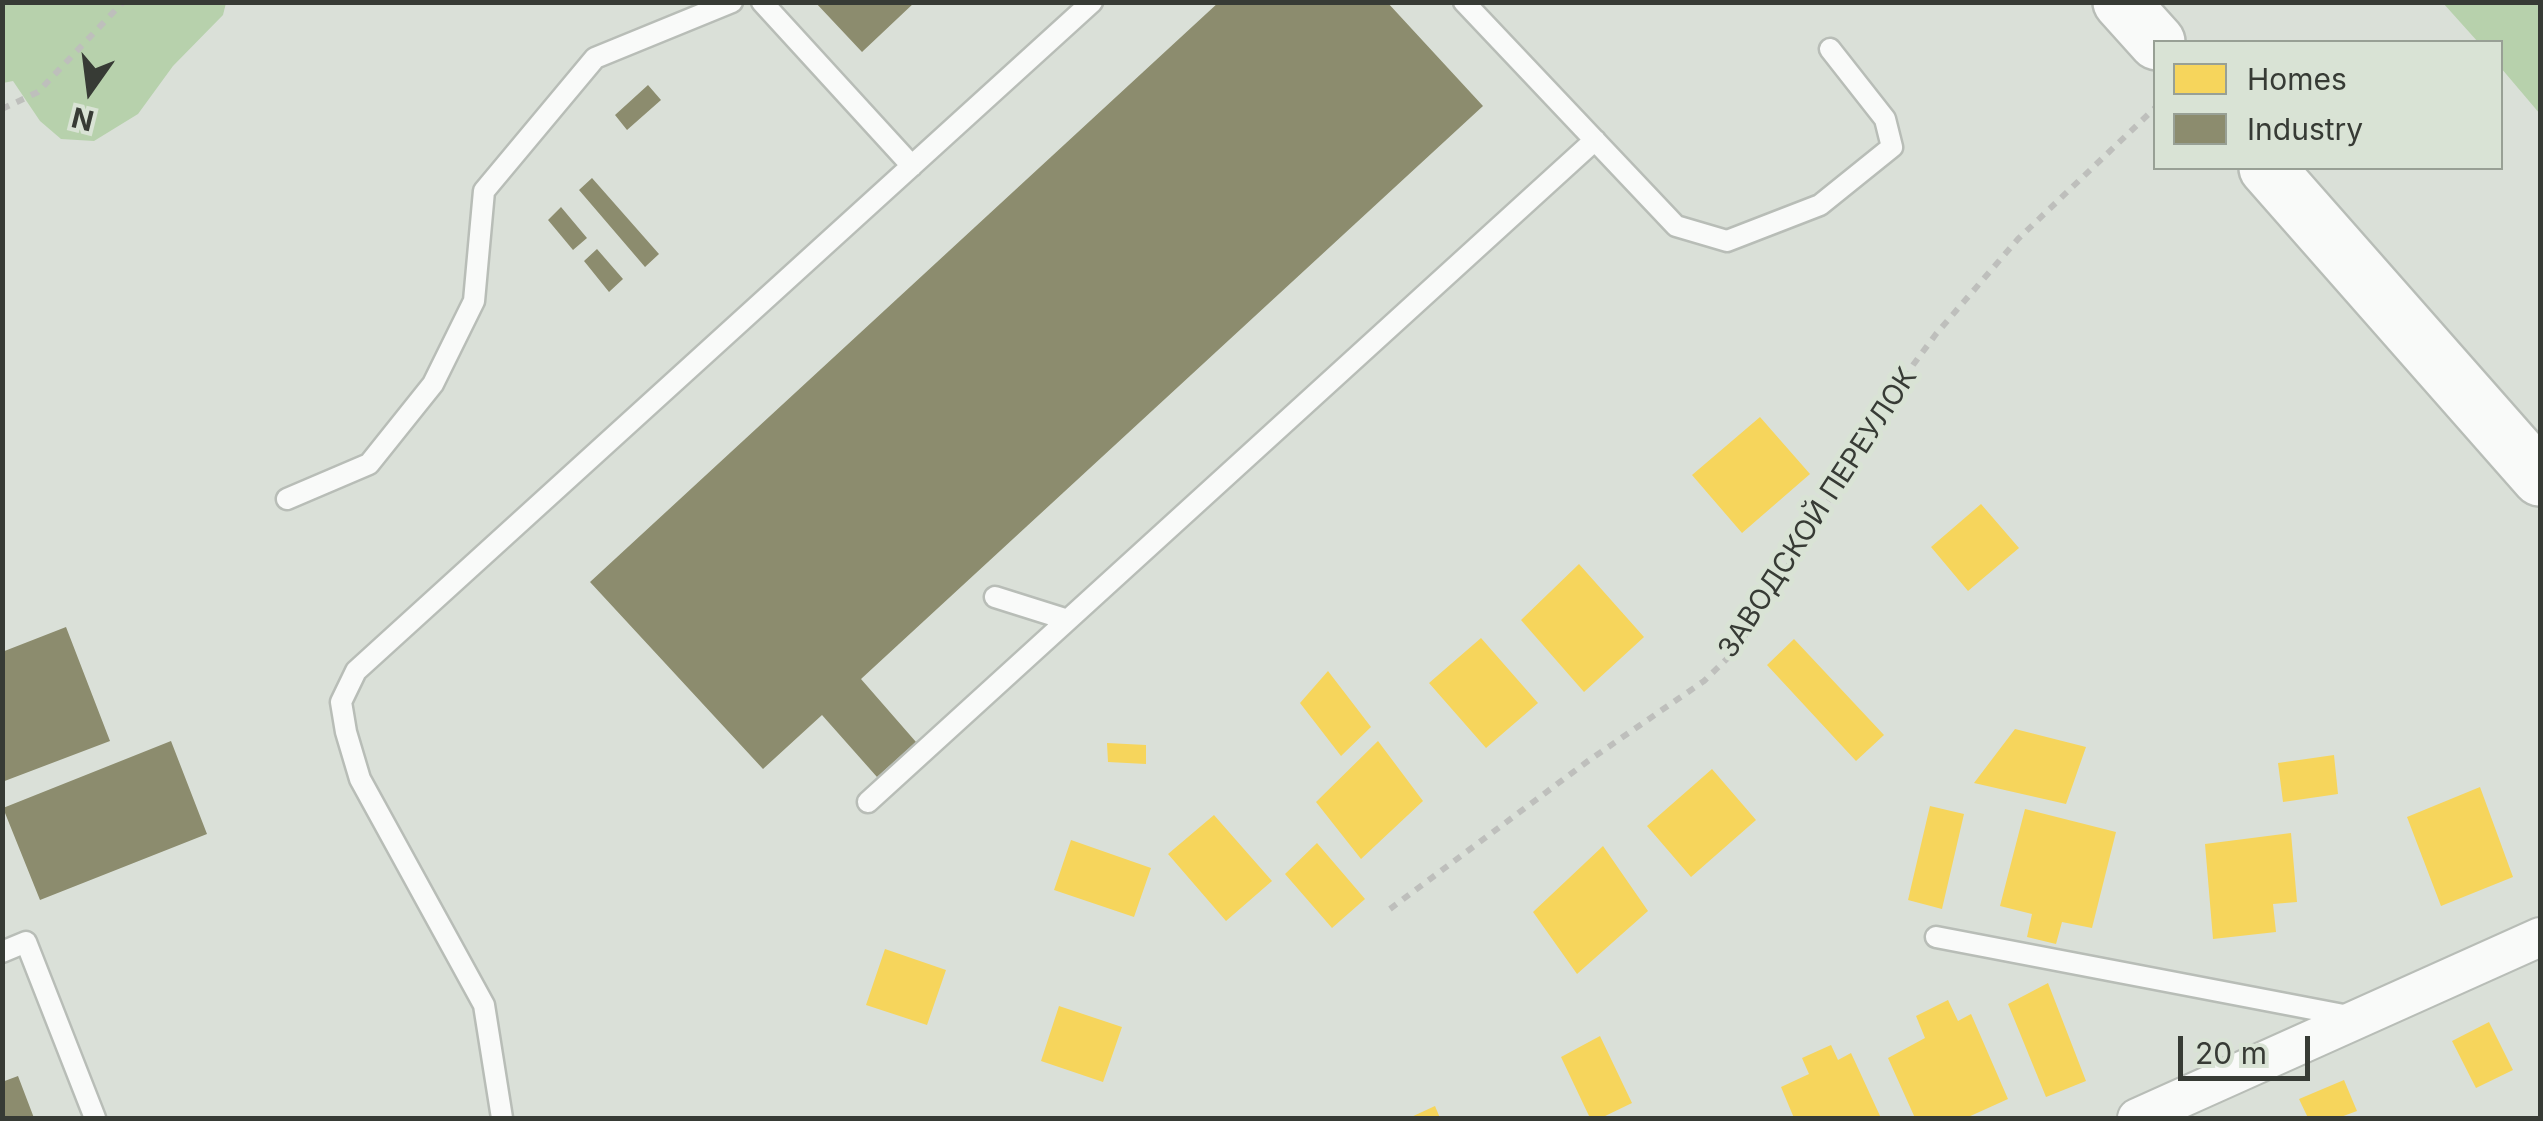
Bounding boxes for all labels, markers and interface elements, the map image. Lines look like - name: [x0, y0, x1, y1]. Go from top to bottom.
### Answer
- north arrow: [40, 40, 140, 140]
- legend: [2153, 40, 2503, 170]
- text: Homes: [2247, 61, 2347, 97]
- text: N: [68, 100, 97, 138]
- text: Industry: [2247, 111, 2363, 147]
- street label: ЗАВОДСКОЙ ПЕРЕУЛОК: [1712, 362, 1924, 664]
- scale bar: [2183, 1016, 2316, 1078]
- text: 20 m: [2195, 1035, 2267, 1071]

